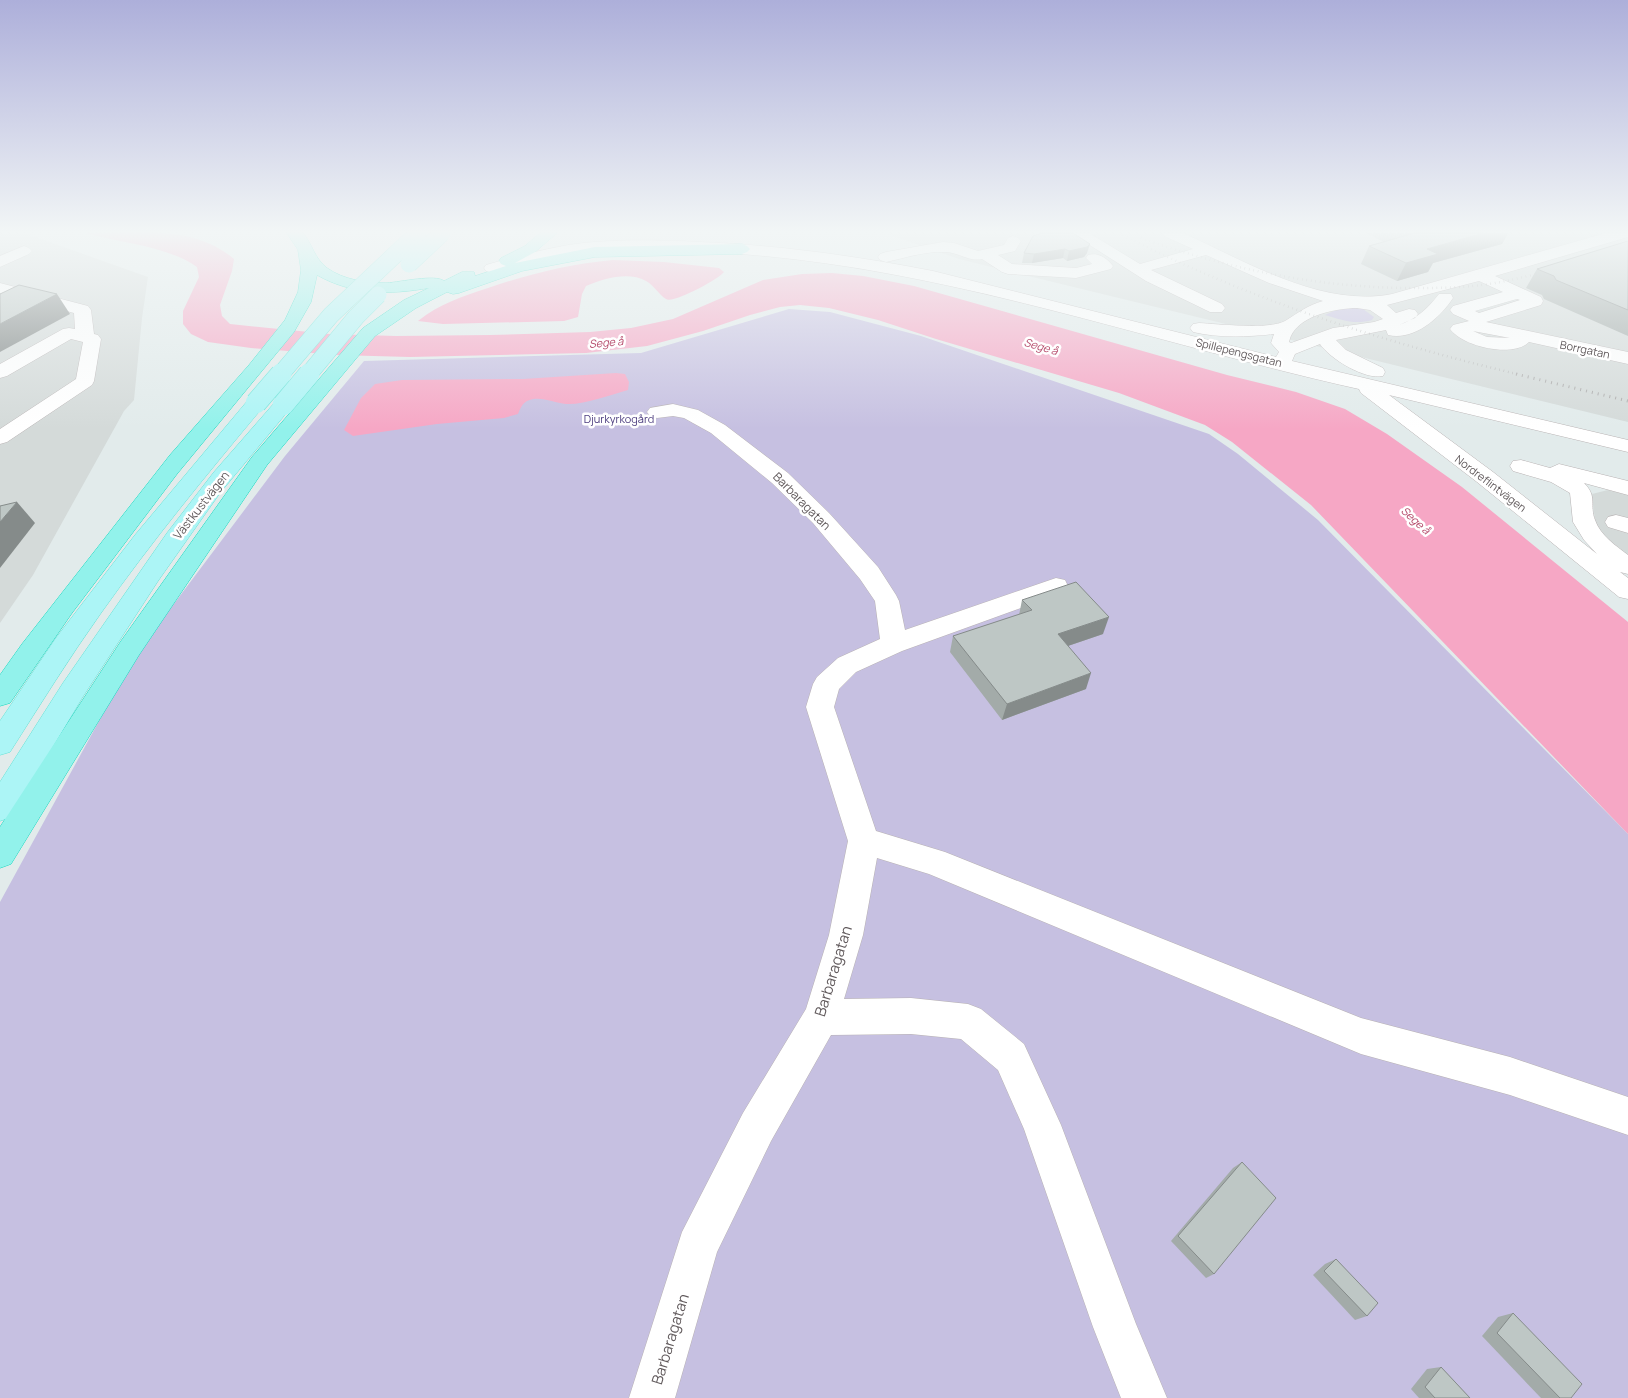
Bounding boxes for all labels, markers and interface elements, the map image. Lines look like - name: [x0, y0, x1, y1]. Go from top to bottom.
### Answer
- water label: Sege å: [588, 333, 625, 351]
- water label: Sege å: [1022, 334, 1060, 358]
- street label: Spillepengsgatan: [1194, 334, 1284, 370]
- street label: Borrgatan: [1559, 336, 1611, 362]
- park label: Djurkyrkogård: [584, 411, 654, 426]
- street label: Nordreflintvägen: [1452, 451, 1530, 515]
- street label: Västkustvägen: [169, 467, 233, 543]
- street label: Barbaragatan: [769, 468, 835, 534]
- water label: Sege å: [1398, 503, 1434, 538]
- street label: Barbaragatan: [809, 923, 857, 1019]
- street label: Barbaragatan: [646, 1291, 694, 1387]

